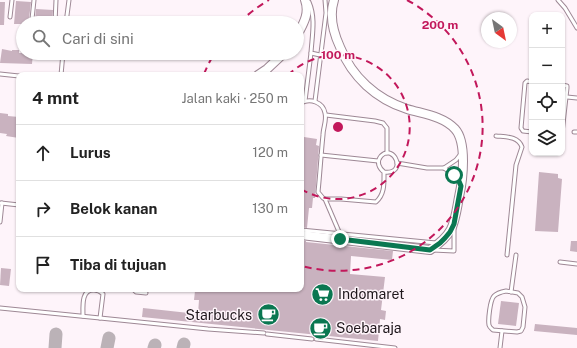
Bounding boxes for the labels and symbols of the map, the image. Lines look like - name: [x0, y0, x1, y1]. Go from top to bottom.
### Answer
- north arrow: [481, 12, 517, 48]
- text: 200 m: [422, 18, 458, 32]
- text: 100 m: [321, 48, 355, 62]
- centre of rings: [331, 120, 345, 134]
- route start: [445, 166, 463, 184]
- route end: [331, 230, 349, 248]
- supermarket icon: Indomaret: [309, 281, 335, 307]
- place label: Indomaret: [338, 286, 405, 302]
- cafe icon: Starbucks: [255, 302, 281, 328]
- place label: Starbucks: [186, 307, 252, 323]
- cafe icon: Soebaraja: [307, 315, 333, 341]
- place label: Soebaraja: [336, 320, 402, 336]

